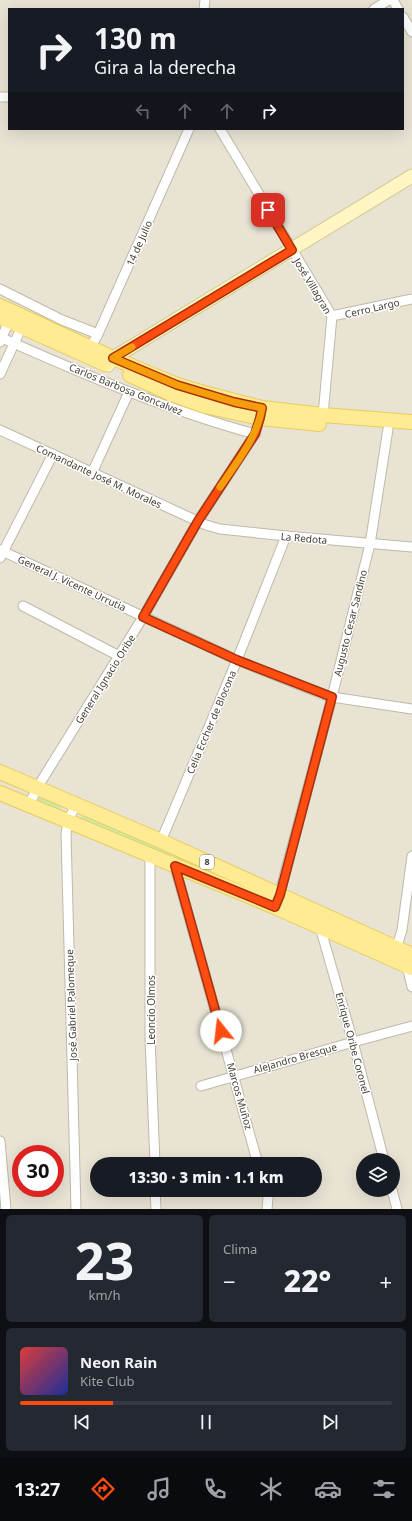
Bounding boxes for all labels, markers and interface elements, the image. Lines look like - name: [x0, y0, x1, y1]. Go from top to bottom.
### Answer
- text: 130 m: [94, 19, 177, 57]
- icon: right: [28, 24, 80, 76]
- text: Gira a la derecha: [94, 55, 236, 79]
- icon: left: [132, 100, 154, 122]
- icon: ahead: [174, 100, 196, 122]
- icon: ahead: [216, 100, 238, 122]
- icon: right: [258, 100, 280, 122]
- pin: [251, 193, 285, 227]
- icon: arrive: [257, 199, 279, 221]
- street label: 14 de Julio: [123, 218, 155, 268]
- street label: José Villagran: [290, 255, 335, 317]
- street label: Cerro Largo: [343, 295, 401, 321]
- street label: Carlos Barbosa Goncalvez: [67, 360, 185, 418]
- street label: Comandante José M. Morales: [34, 441, 164, 511]
- street label: La Redota: [280, 529, 328, 547]
- street label: General J. Vicente Urrutia: [16, 552, 128, 614]
- street label: Augusto Cesar Sandino: [330, 568, 370, 678]
- street label: General Ignacio Oribe: [72, 631, 138, 726]
- street label: Celia Eccher de Blocona: [183, 668, 239, 776]
- road number: 8: [200, 855, 214, 869]
- street label: José Gabriel Palomeque: [62, 949, 80, 1062]
- street label: Leoncio Olmos: [144, 975, 158, 1045]
- street label: Enrique Oribe Coronel: [333, 991, 373, 1095]
- position arrow: [200, 1010, 242, 1052]
- street label: Alejandro Bresque: [251, 1039, 339, 1077]
- street label: Marcos Muñoz: [224, 1061, 256, 1131]
- speed limit sign: 30: [12, 1145, 64, 1197]
- map controls: [356, 1153, 400, 1197]
- button: layers: [356, 1153, 400, 1197]
- text: 13:30 · 3 min · 1.1 km: [129, 1167, 283, 1187]
- text: 23: [75, 1224, 134, 1295]
- text: Clima: [223, 1240, 257, 1258]
- text: 22°: [284, 1260, 331, 1301]
- text: −: [223, 1266, 236, 1296]
- text: +: [379, 1266, 392, 1296]
- text: km/h: [89, 1286, 120, 1304]
- text: Neon Rain: [80, 1352, 157, 1372]
- text: Kite Club: [80, 1372, 134, 1390]
- icon: previous: [71, 1411, 93, 1433]
- icon: pause: [195, 1411, 217, 1433]
- icon: next: [319, 1411, 341, 1433]
- icon: directions: [89, 1475, 117, 1503]
- icon: music: [145, 1475, 173, 1503]
- icon: phone: [201, 1475, 229, 1503]
- icon: climate: [257, 1475, 285, 1503]
- icon: car: [314, 1475, 342, 1503]
- icon: filters: [370, 1475, 398, 1503]
- text: 13:27: [14, 1477, 60, 1501]

